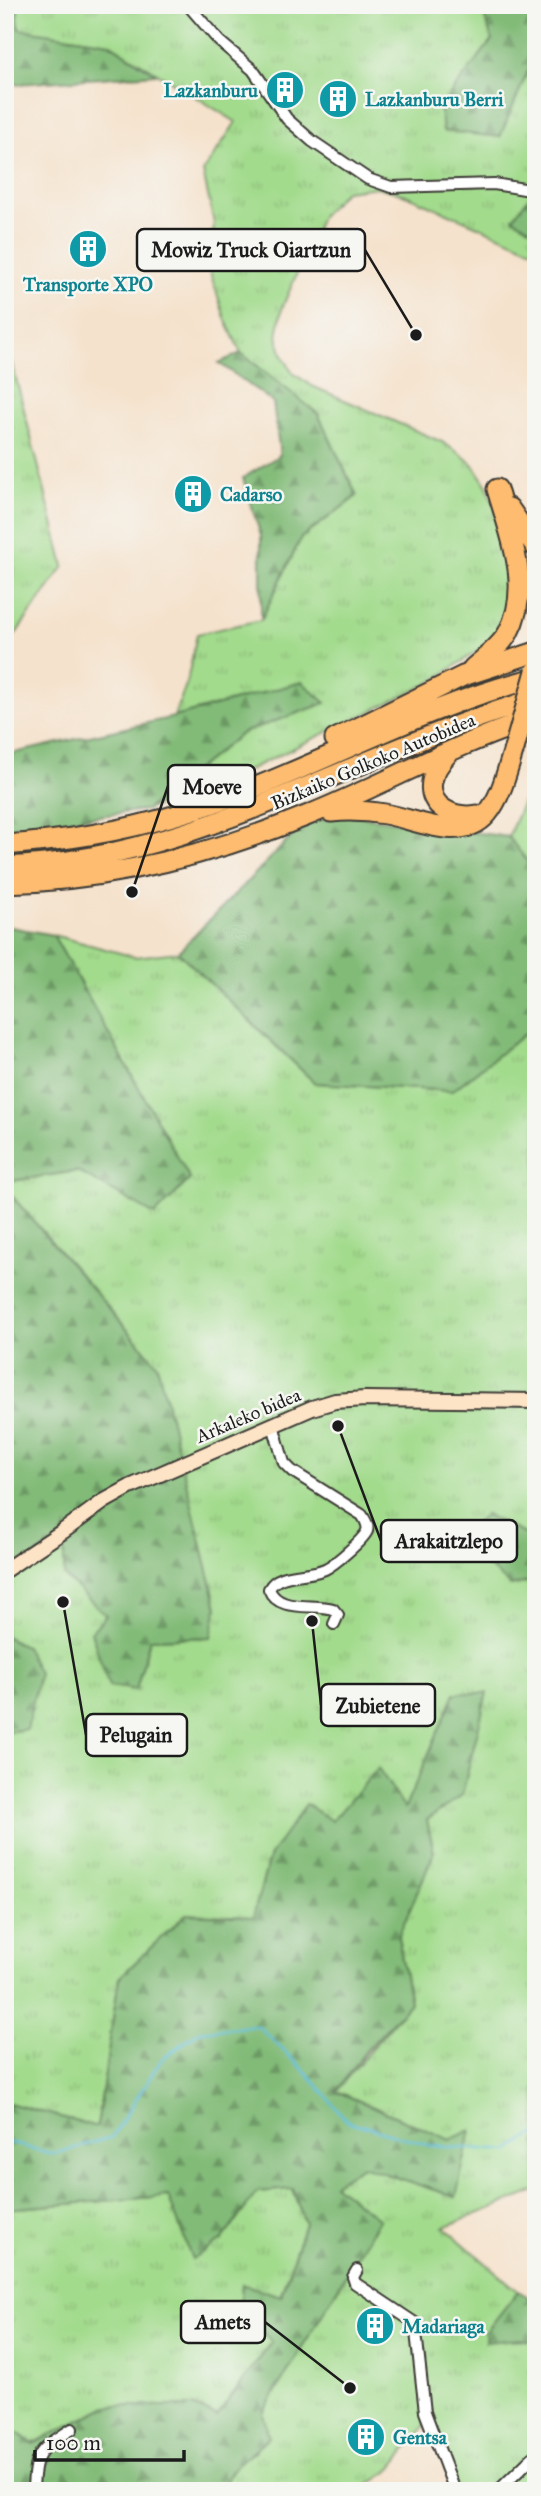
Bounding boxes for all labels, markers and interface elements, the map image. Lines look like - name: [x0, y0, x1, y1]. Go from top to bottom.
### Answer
- building icon: Lazkanburu: [264, 69, 306, 111]
- building icon: Lazkanburu Berri: [317, 78, 359, 120]
- place label: Lazkanburu: [163, 79, 259, 102]
- place label: Lazkanburu Berri: [365, 88, 504, 111]
- building icon: Transporte XPO: [67, 228, 109, 270]
- callout: Mowiz Truck Oiartzun: [137, 229, 365, 271]
- text: Mowiz Truck Oiartzun: [151, 237, 352, 263]
- place label: Transporte XPO: [22, 273, 153, 297]
- building icon: Cadarso: [172, 473, 214, 515]
- place label: Cadarso: [220, 483, 283, 506]
- street label: Bizkaiko Golkoko Autobidea: [268, 708, 480, 815]
- callout: Moeve: [168, 765, 255, 807]
- text: Moeve: [182, 774, 242, 800]
- street label: Arkaleko bidea: [191, 1383, 305, 1448]
- callout: Arakaitzlepo: [381, 1520, 517, 1562]
- text: Arakaitzlepo: [393, 1528, 503, 1554]
- callout: Zubietene: [321, 1684, 435, 1726]
- text: Zubietene: [335, 1693, 421, 1719]
- callout: Pelugain: [86, 1714, 187, 1756]
- text: Pelugain: [100, 1722, 173, 1748]
- callout: Amets: [181, 2301, 265, 2343]
- building icon: Madariaga: [354, 2305, 396, 2347]
- text: Amets: [193, 2309, 251, 2335]
- place label: Madariaga: [402, 2315, 485, 2339]
- building icon: Gentsa: [345, 2416, 387, 2458]
- scale bar: [35, 2419, 184, 2463]
- place label: Gentsa: [393, 2426, 448, 2449]
- text: 100 m: [46, 2430, 101, 2456]

